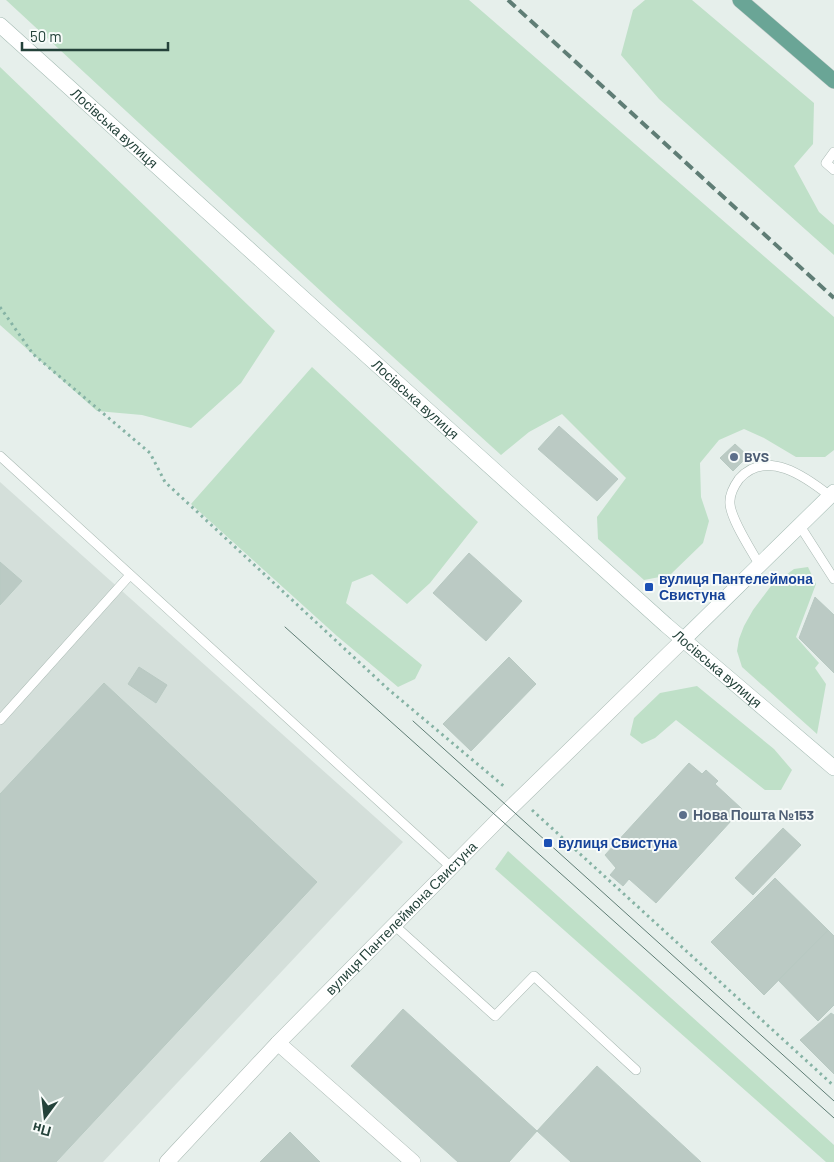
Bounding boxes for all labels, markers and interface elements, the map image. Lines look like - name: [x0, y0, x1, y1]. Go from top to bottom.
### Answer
- scale bar: [22, 20, 169, 52]
- text: 50 m: [30, 27, 62, 45]
- street label: Лосівська вулиця: [68, 84, 162, 171]
- street label: Лосівська вулиця: [369, 355, 463, 442]
- place label: BVS: [744, 448, 769, 465]
- marker: BVS: [728, 451, 740, 463]
- place label: вулиця Пантелеймона Свистуна: [659, 570, 813, 603]
- marker: вулиця Пантелеймона Свистуна: [643, 581, 655, 593]
- street label: Лосівська вулиця: [670, 626, 766, 711]
- place label: Нова Пошта №153: [693, 806, 814, 823]
- marker: Нова Пошта №153: [677, 809, 689, 821]
- place label: вулиця Свистуна: [558, 834, 677, 851]
- marker: вулиця Свистуна: [542, 837, 554, 849]
- street label: вулиця Пантелеймона Свистуна: [321, 838, 480, 998]
- north arrow: [20, 1092, 70, 1142]
- text: Пн: [30, 1119, 53, 1141]

